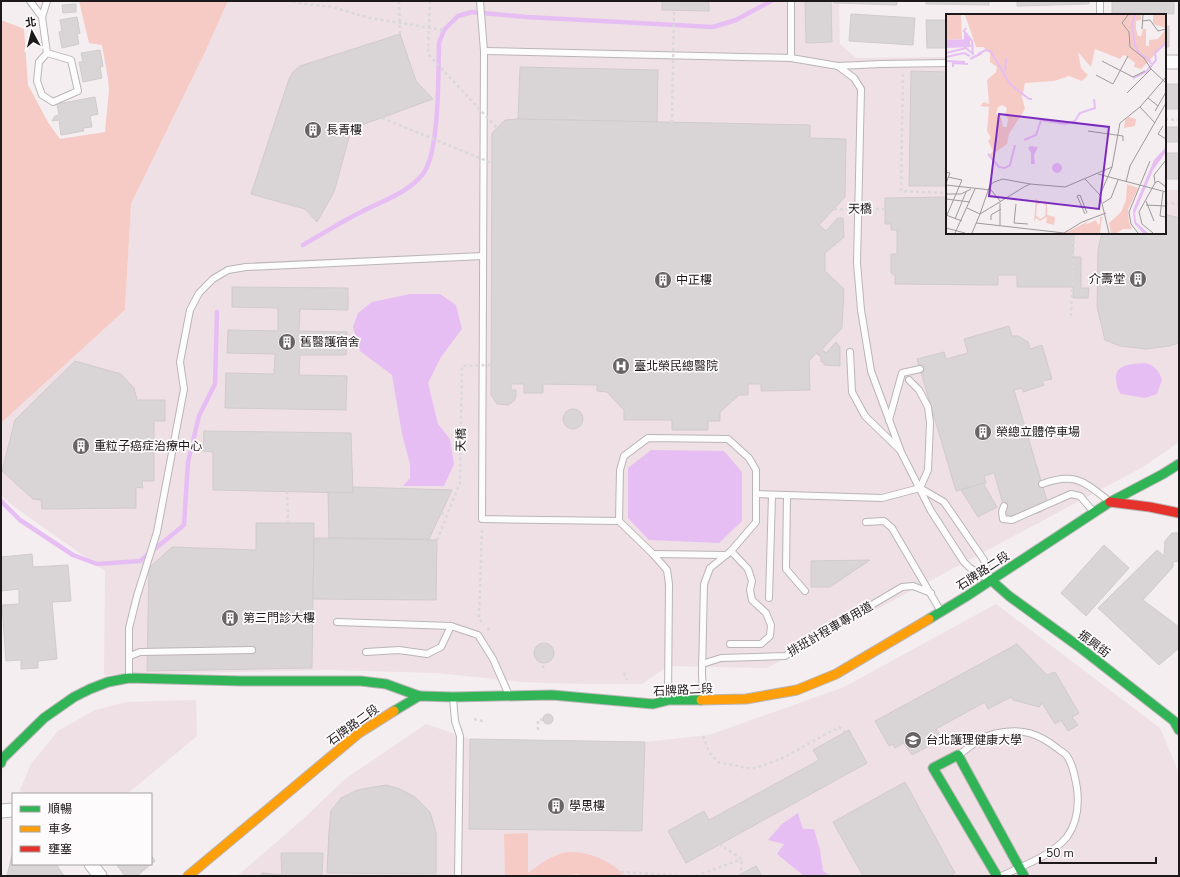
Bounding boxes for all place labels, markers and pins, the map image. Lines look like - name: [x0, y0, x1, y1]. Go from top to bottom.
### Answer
- building icon: 長青樓: [303, 120, 323, 140]
- place label: 長青樓: [326, 122, 362, 138]
- building icon: 介壽堂: [1128, 269, 1148, 289]
- building icon: 中正樓: [653, 270, 673, 290]
- place label: 介壽堂: [1089, 271, 1125, 287]
- place label: 中正樓: [676, 272, 712, 288]
- building icon: 舊醫護宿舍: [277, 332, 297, 352]
- place label: 舊醫護宿舍: [300, 334, 360, 350]
- hospital icon: 臺北榮民總醫院: [611, 356, 631, 376]
- place label: 臺北榮民總醫院: [634, 358, 718, 374]
- building icon: 榮總立體停車場: [973, 422, 993, 442]
- place label: 榮總立體停車場: [996, 424, 1080, 440]
- building icon: 重粒子癌症治療中心: [71, 436, 91, 456]
- place label: 重粒子癌症治療中心: [94, 438, 202, 454]
- building icon: 第三門診大樓: [220, 608, 240, 628]
- place label: 第三門診大樓: [243, 610, 315, 626]
- school or university icon: 台北護理健康大學: [903, 730, 923, 750]
- place label: 台北護理健康大學: [926, 732, 1022, 748]
- building icon: 學思樓: [546, 796, 566, 816]
- place label: 學思樓: [569, 798, 605, 814]

